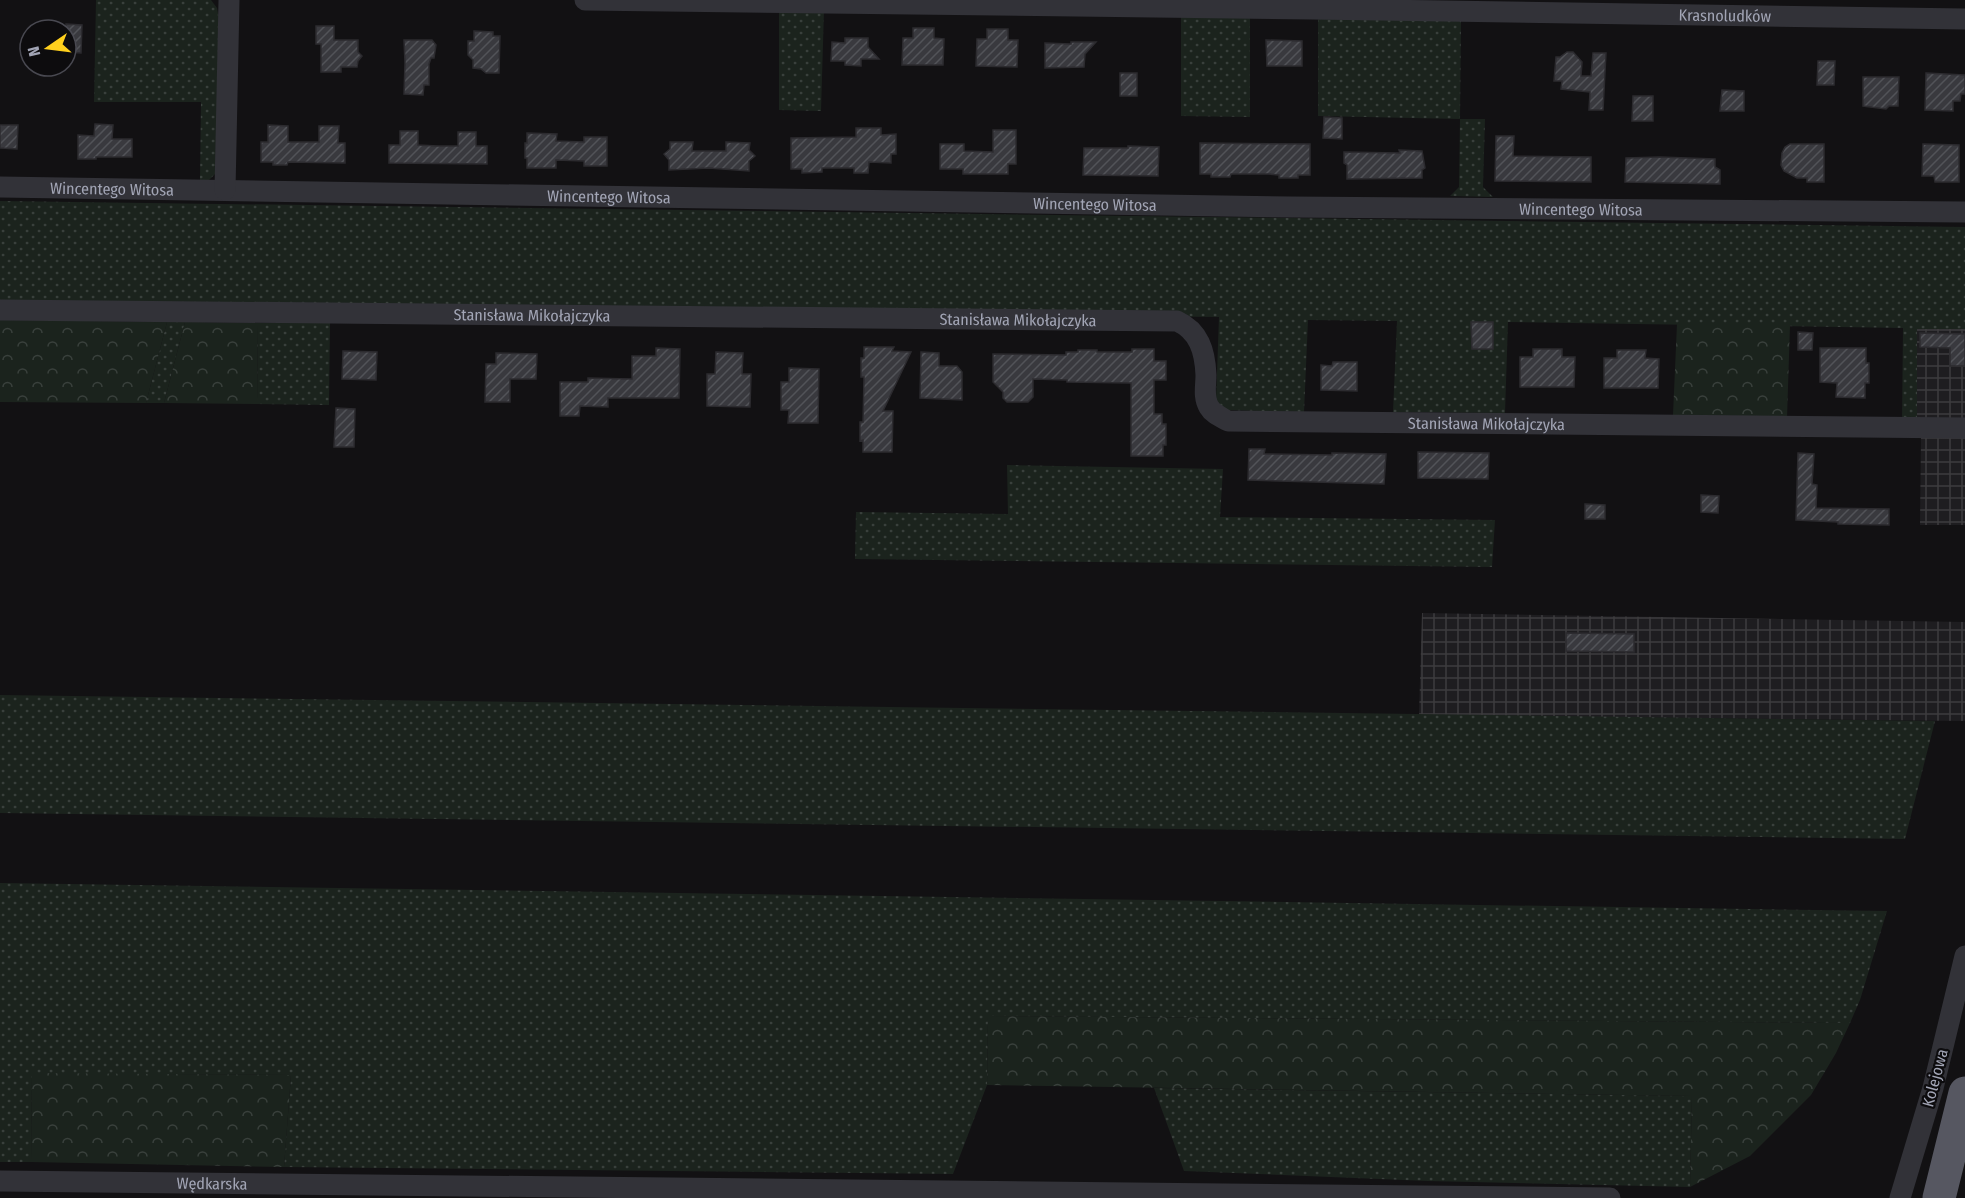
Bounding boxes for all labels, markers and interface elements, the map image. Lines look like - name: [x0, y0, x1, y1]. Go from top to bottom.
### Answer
- street label: Krasnoludków: [1679, 5, 1772, 26]
- north arrow: [18, 18, 78, 78]
- text: N: [24, 45, 44, 58]
- street label: Wincentego Witosa: [50, 178, 174, 199]
- street label: Wincentego Witosa: [547, 186, 671, 207]
- street label: Wincentego Witosa: [1033, 194, 1157, 214]
- street label: Wincentego Witosa: [1519, 199, 1643, 219]
- street label: Stanisława Mikołajczyka: [453, 305, 611, 325]
- street label: Stanisława Mikołajczyka: [939, 309, 1097, 330]
- street label: Stanisława Mikołajczyka: [1408, 413, 1565, 434]
- street label: Kolejowa: [1918, 1047, 1952, 1109]
- street label: Wędkarska: [177, 1173, 248, 1193]

